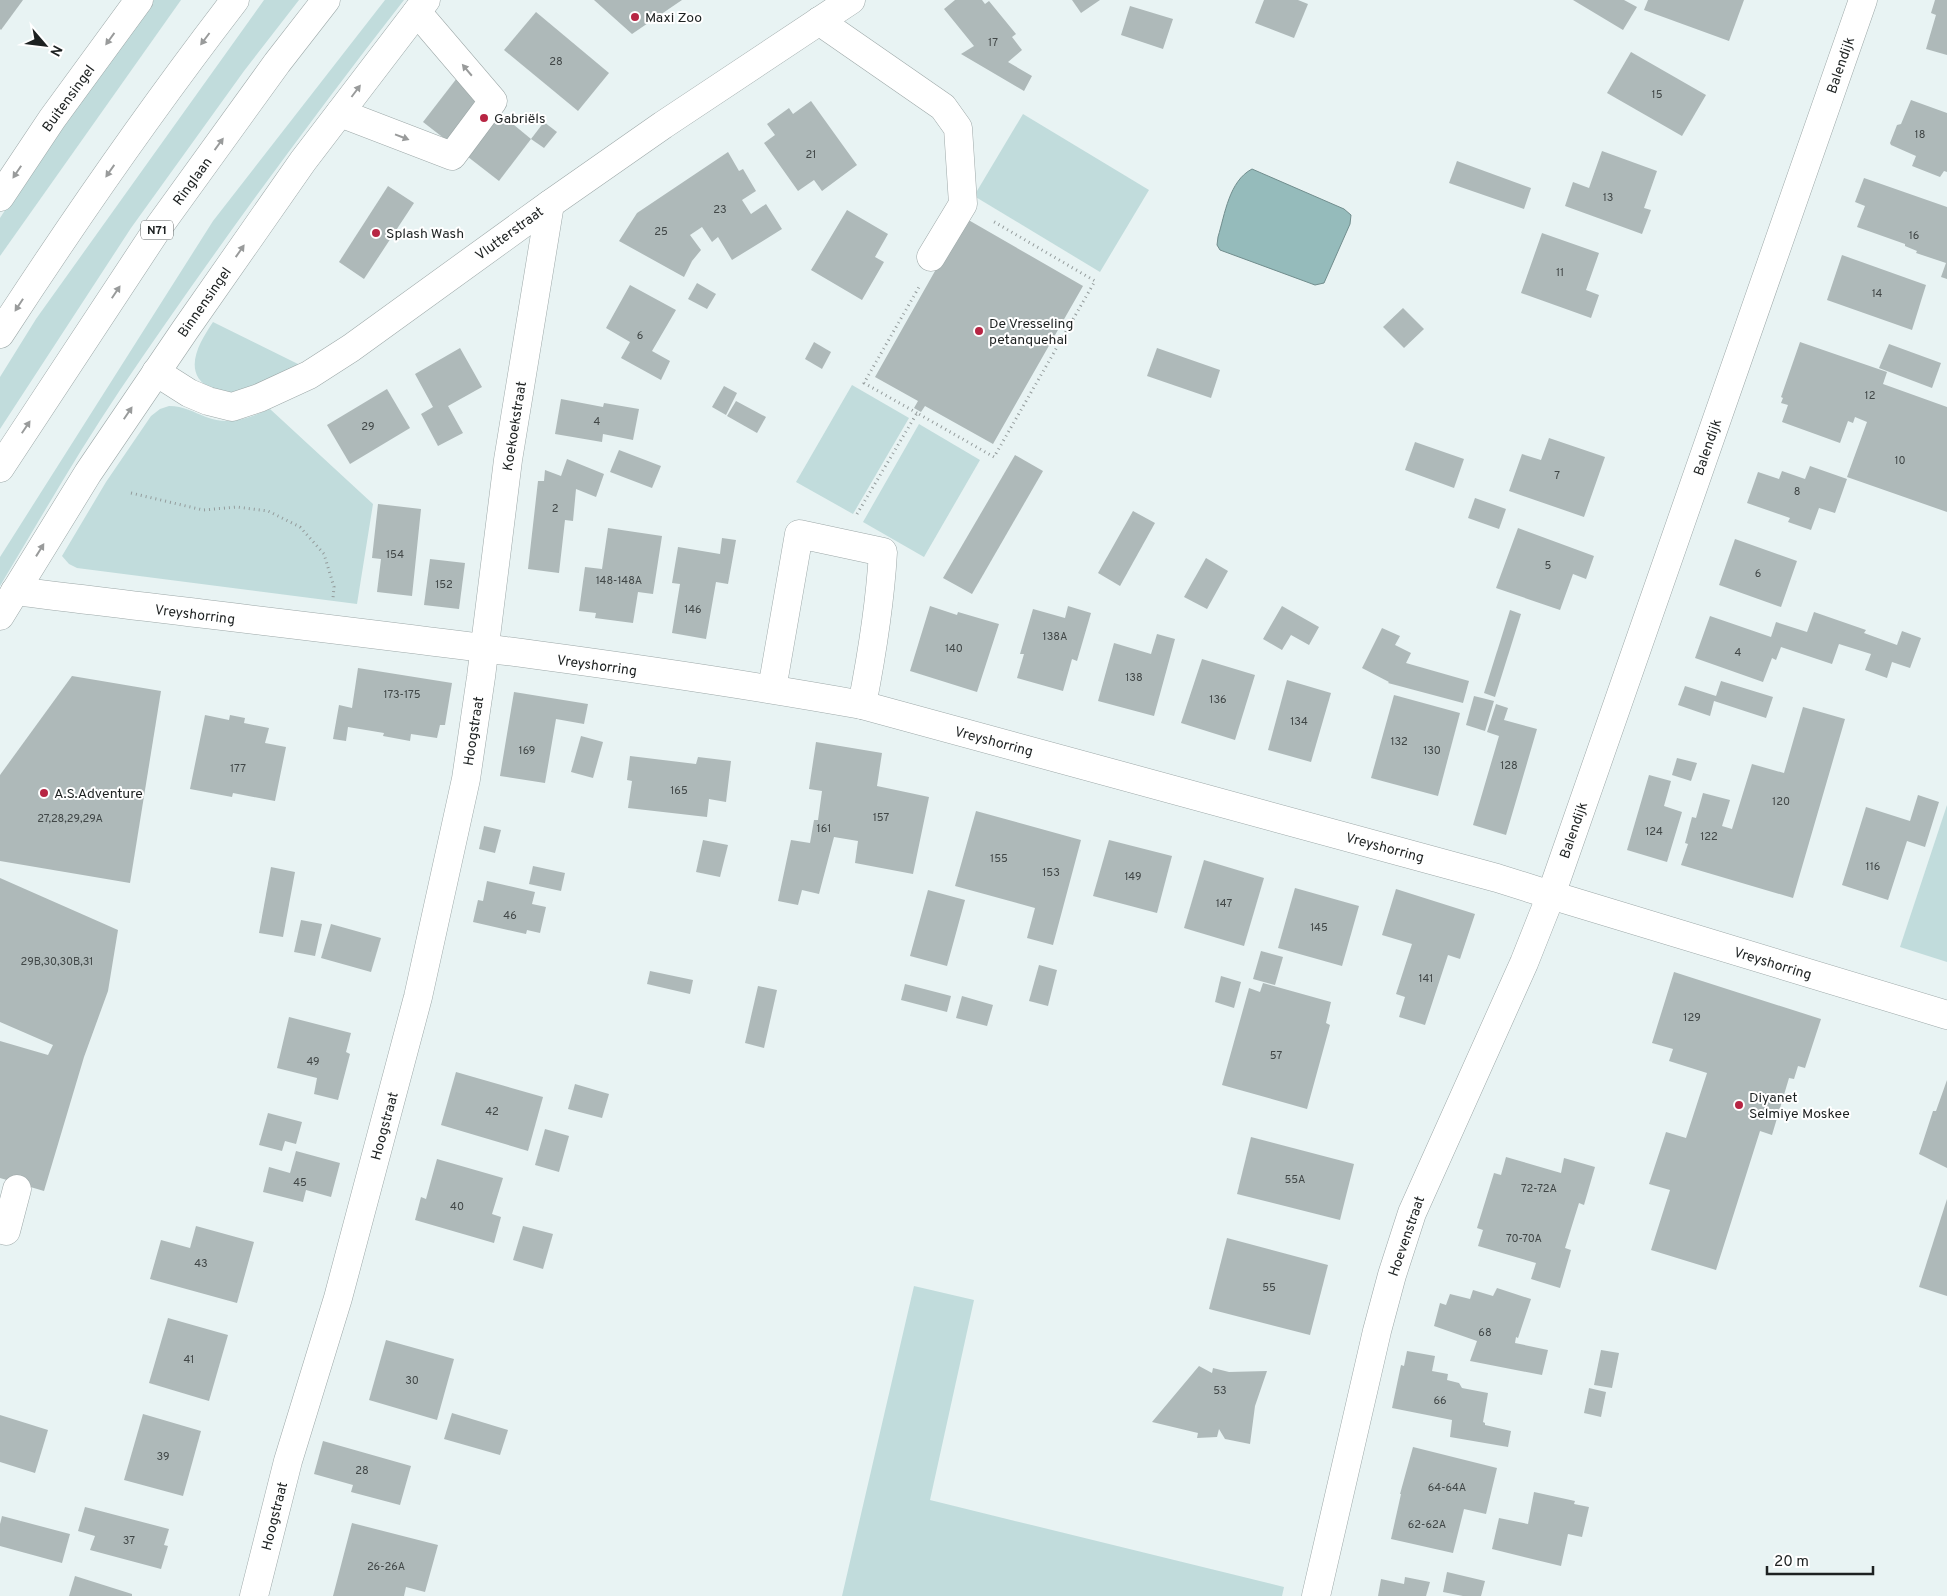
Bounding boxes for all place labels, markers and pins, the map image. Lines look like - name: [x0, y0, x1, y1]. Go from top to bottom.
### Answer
- place label: Maxi Zoo: [645, 10, 702, 27]
- marker: Maxi Zoo: [629, 11, 641, 23]
- place label: Gabriëls: [494, 111, 546, 128]
- marker: Gabriëls: [478, 112, 490, 124]
- place label: Splash Wash: [386, 226, 464, 243]
- marker: Splash Wash: [370, 227, 382, 239]
- place label: De Vresseling petanquehal: [989, 316, 1074, 349]
- marker: De Vresseling petanquehal: [973, 325, 985, 337]
- place label: A.S.Adventure: [54, 786, 143, 803]
- marker: A.S.Adventure: [38, 787, 50, 799]
- place label: Diyanet Selmiye Moskee: [1749, 1090, 1850, 1123]
- marker: Diyanet Selmiye Moskee: [1733, 1099, 1745, 1111]

